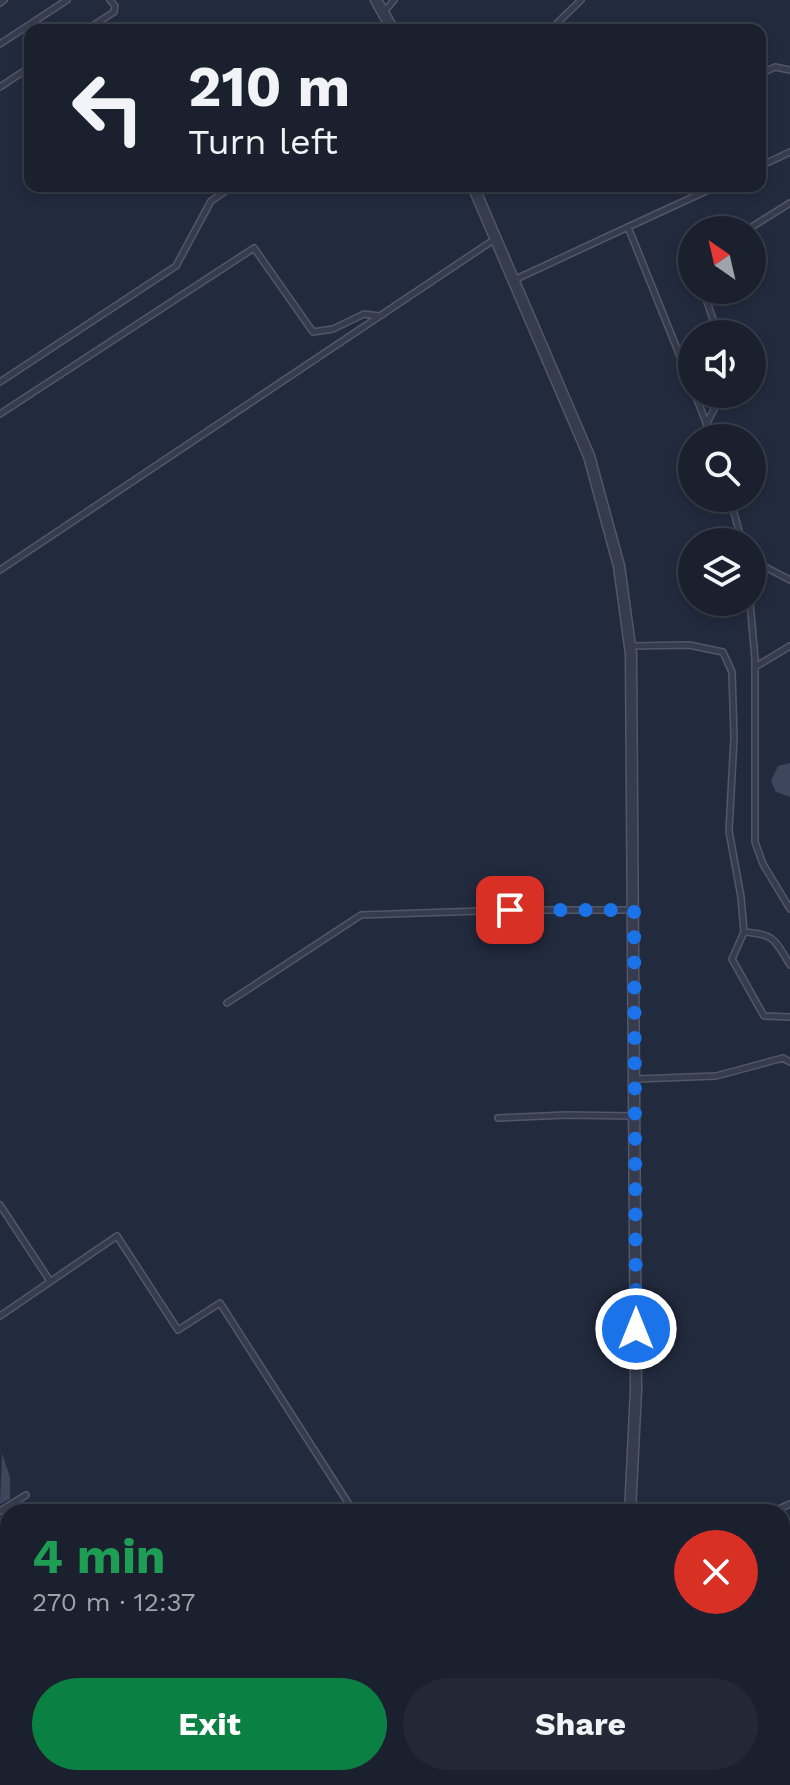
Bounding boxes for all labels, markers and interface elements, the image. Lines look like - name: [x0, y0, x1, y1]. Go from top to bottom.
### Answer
- text: 210 m: [188, 54, 350, 120]
- icon: left: [56, 56, 160, 160]
- text: Turn left: [188, 121, 338, 163]
- north arrow: [678, 216, 766, 304]
- map controls: [678, 216, 766, 616]
- button: sound: [678, 320, 766, 408]
- button: search: [678, 424, 766, 512]
- button: layers: [678, 528, 766, 616]
- pin: [476, 876, 544, 944]
- icon: arrive: [488, 888, 532, 932]
- position arrow: [594, 1287, 678, 1371]
- text: 4 min: [32, 1528, 166, 1585]
- button: close: [674, 1530, 758, 1614]
- text: 270 m · 12:37: [32, 1587, 195, 1617]
- button: Exit: [32, 1678, 387, 1770]
- button: Share: [403, 1678, 758, 1770]

